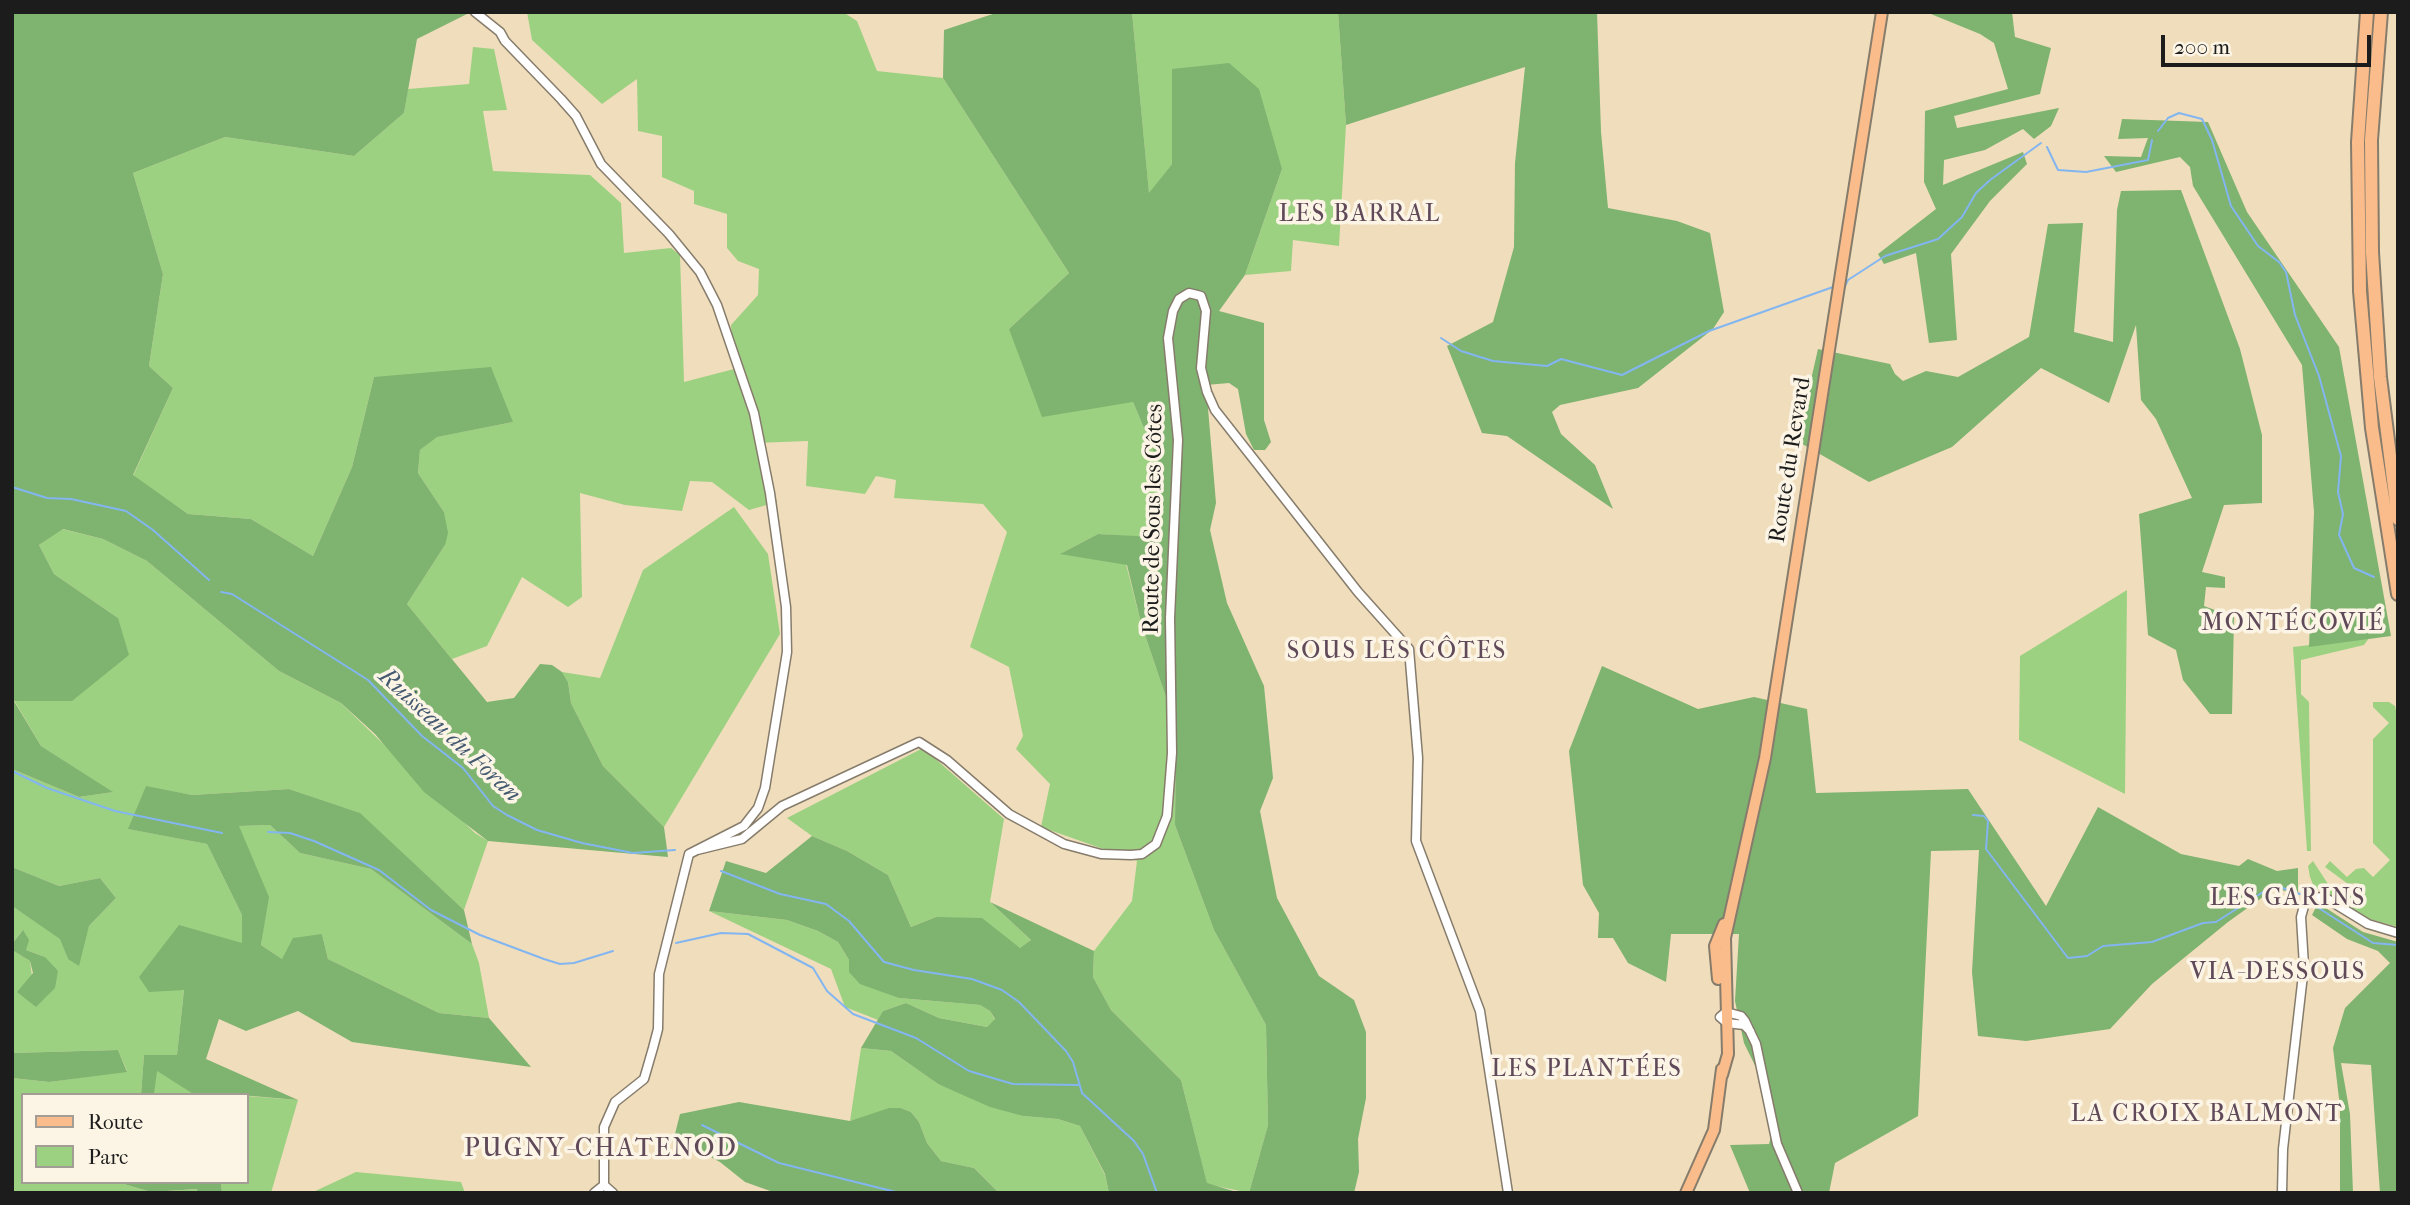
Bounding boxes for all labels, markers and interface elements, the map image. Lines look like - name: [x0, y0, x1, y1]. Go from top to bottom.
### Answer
- scale bar: [2165, 21, 2375, 65]
- text: 200 m: [2174, 35, 2230, 59]
- district label: LES BARRAL: [1280, 201, 1440, 229]
- street label: Route du Revard: [1764, 375, 1818, 545]
- street label: Route de Sous les Côtes: [1138, 404, 1170, 634]
- district label: MONTÉCOVIÉ: [2202, 610, 2384, 638]
- district label: SOUS LES CÔTES: [1289, 638, 1505, 666]
- water label: Ruisseau du Foran: [372, 663, 526, 809]
- district label: LES GARINS: [2211, 885, 2365, 913]
- district label: VIA-DESSOUS: [2191, 959, 2365, 987]
- district label: LES PLANTÉES: [1493, 1056, 1681, 1084]
- legend: [21, 1093, 248, 1184]
- district label: LA CROIX BALMONT: [2073, 1101, 2341, 1129]
- text: Route: [88, 1110, 143, 1134]
- district label: PUGNY-CHATENOD: [466, 1134, 736, 1166]
- text: Parc: [88, 1145, 128, 1169]

